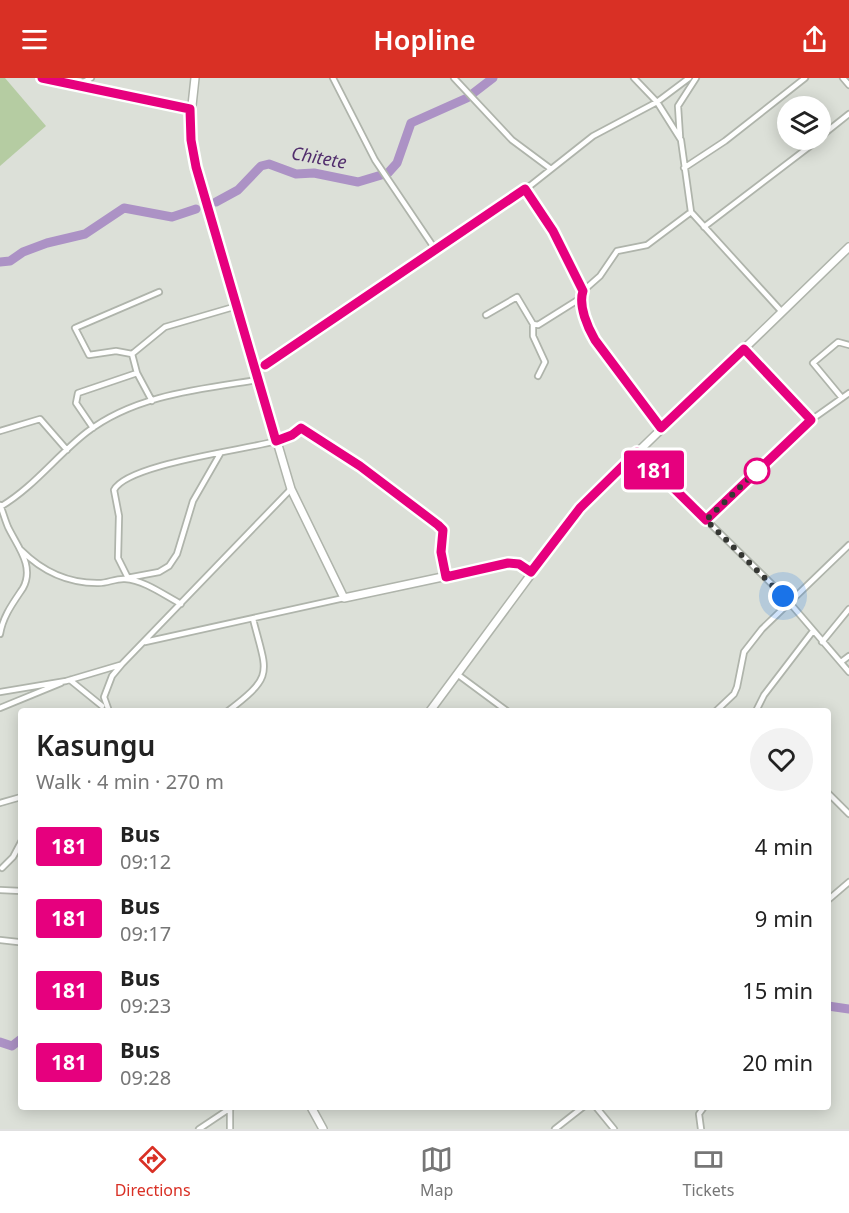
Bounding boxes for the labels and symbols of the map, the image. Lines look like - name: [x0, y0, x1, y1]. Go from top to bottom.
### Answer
- water label: Chitete: [290, 140, 349, 174]
- line badge: 181: [620, 450, 688, 490]
- unlabelled marker: [744, 458, 770, 484]
- your location: [768, 581, 798, 611]

